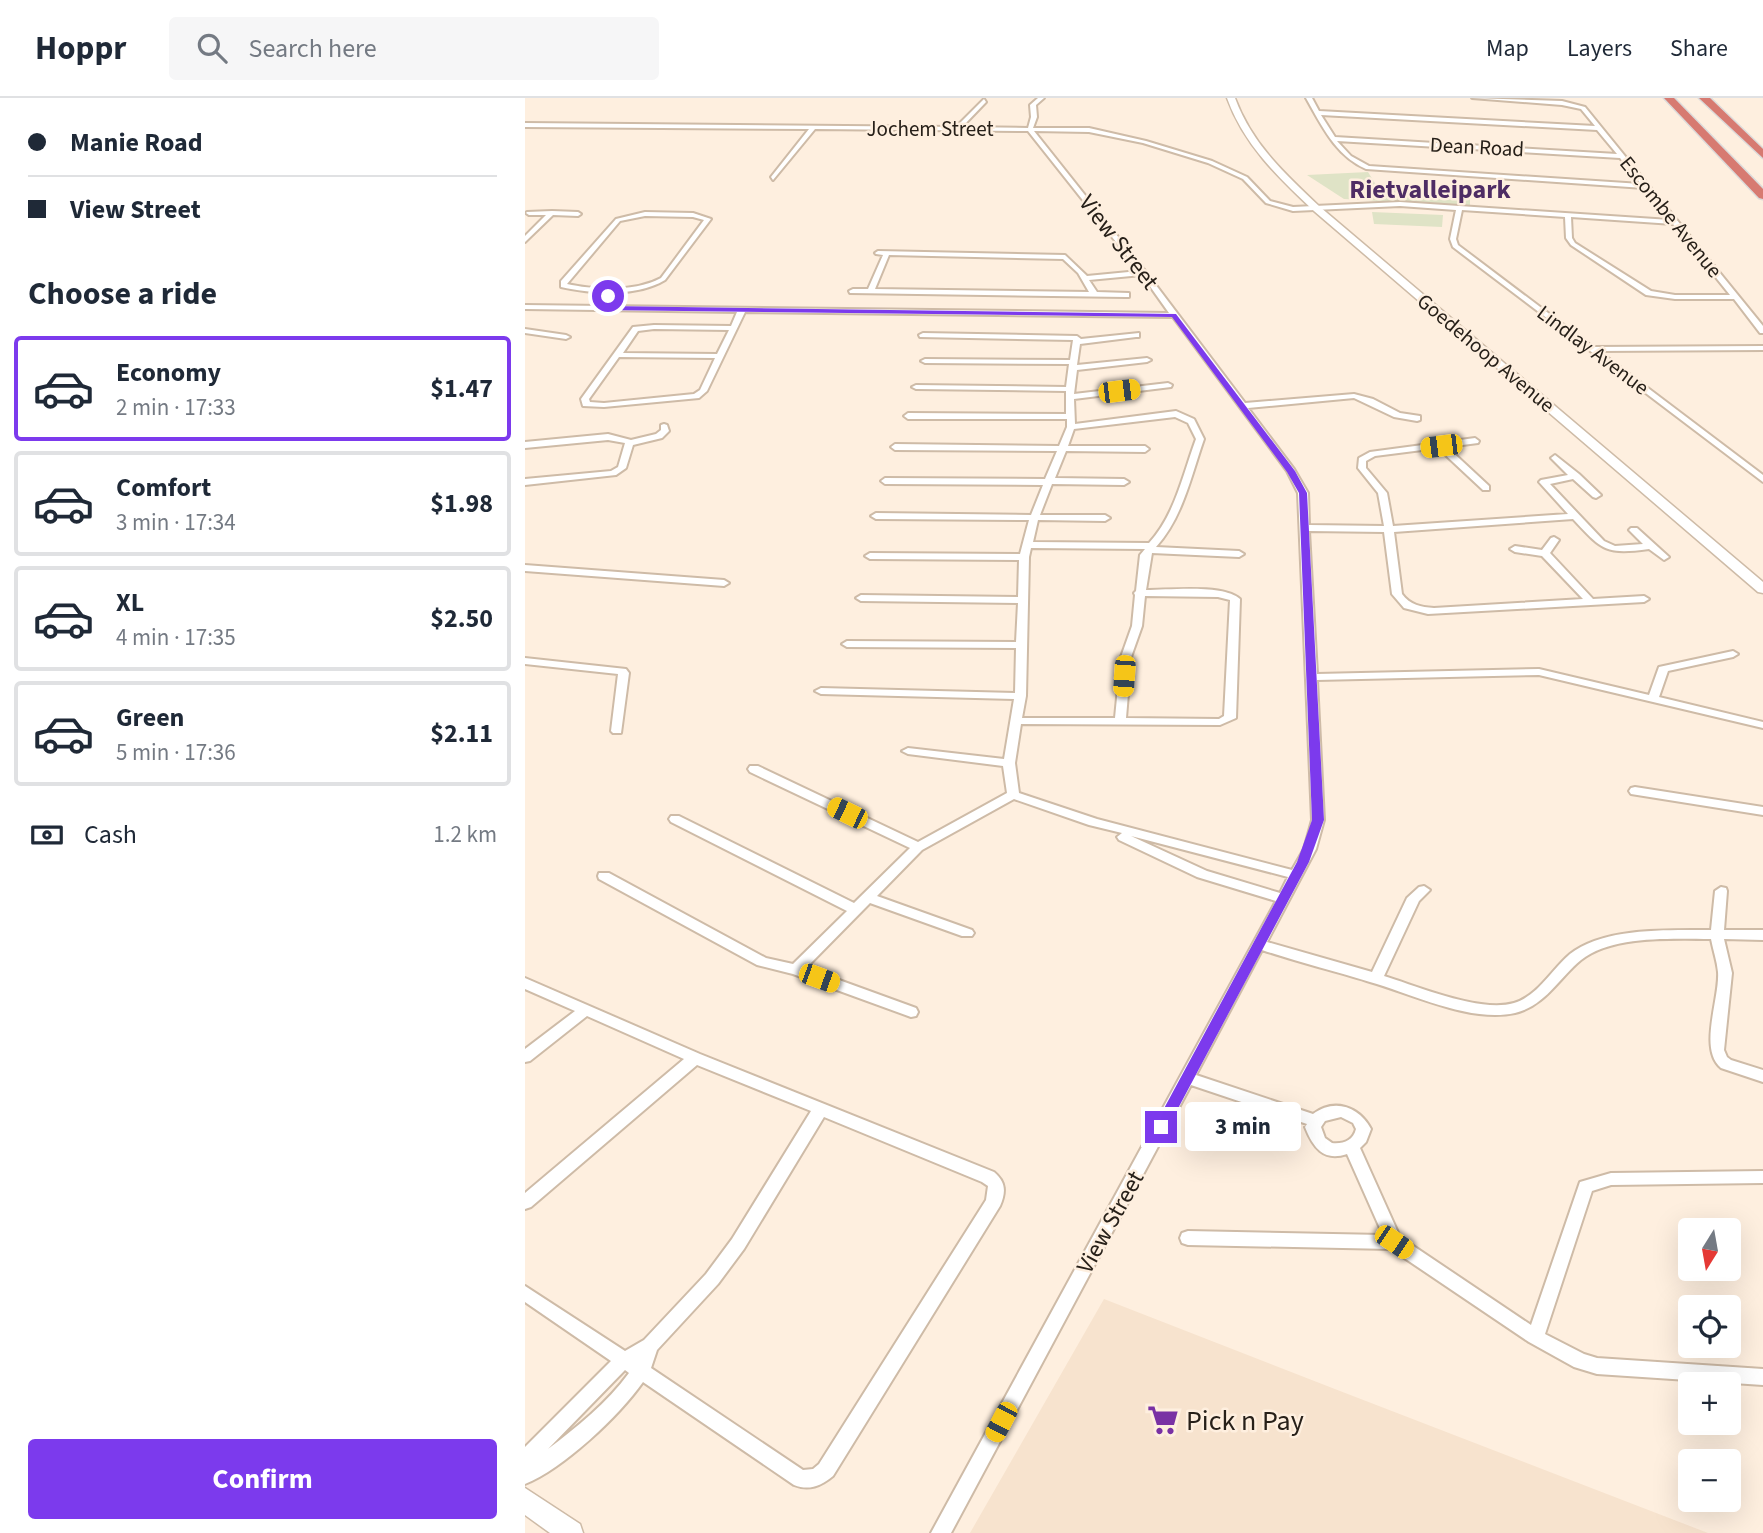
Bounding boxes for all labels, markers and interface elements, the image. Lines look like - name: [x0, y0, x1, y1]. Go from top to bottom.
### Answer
- search box: [169, 17, 659, 80]
- text: Hoppr: [35, 25, 127, 72]
- icon: search: [193, 29, 231, 67]
- text: Search here: [249, 30, 377, 67]
- text: Map: [1486, 31, 1529, 66]
- text: Layers: [1567, 31, 1632, 66]
- text: Share: [1670, 31, 1728, 66]
- street label: Jochem Street: [866, 114, 994, 144]
- text: Manie Road: [70, 124, 203, 161]
- street label: Dean Road: [1429, 130, 1525, 164]
- street label: Escombe Avenue: [1613, 150, 1729, 284]
- district label: Rietvalleipark: [1349, 171, 1511, 208]
- street label: View Street: [1070, 187, 1167, 297]
- text: View Street: [70, 191, 201, 228]
- text: Choose a ride: [28, 271, 217, 317]
- route start: [592, 280, 624, 312]
- street label: Goedehoop Avenue: [1411, 286, 1561, 420]
- street label: Lindlay Avenue: [1531, 298, 1655, 402]
- text: Economy: [116, 354, 221, 391]
- icon: car: [32, 357, 95, 420]
- text: $1.47: [430, 370, 493, 407]
- car: [1097, 378, 1142, 404]
- text: 2 min · 17:33: [116, 391, 236, 424]
- car: [1419, 433, 1464, 459]
- text: Comfort: [116, 469, 211, 506]
- icon: car: [32, 472, 95, 535]
- text: $1.98: [430, 485, 493, 522]
- text: 3 min · 17:34: [116, 506, 236, 539]
- text: XL: [116, 584, 144, 621]
- icon: car: [32, 587, 95, 650]
- text: $2.50: [430, 600, 493, 637]
- text: 4 min · 17:35: [116, 621, 236, 654]
- car: [1113, 654, 1136, 698]
- text: Green: [116, 699, 184, 736]
- icon: car: [32, 702, 95, 765]
- text: $2.11: [430, 715, 493, 752]
- text: 5 min · 17:36: [116, 736, 236, 769]
- car: [824, 794, 871, 832]
- icon: cash: [28, 816, 66, 854]
- text: Cash: [84, 816, 137, 853]
- text: 1.2 km: [433, 818, 497, 851]
- car: [796, 961, 843, 995]
- callout: 3 min: [1185, 1102, 1301, 1152]
- text: 3 min: [1215, 1110, 1271, 1143]
- route end: [1145, 1111, 1177, 1143]
- street label: View Street: [1068, 1165, 1153, 1280]
- north arrow: [1678, 1218, 1741, 1281]
- map controls: [1678, 1218, 1741, 1512]
- car: [1371, 1222, 1418, 1262]
- button: locate: [1678, 1295, 1741, 1358]
- button: +: [1678, 1372, 1741, 1435]
- car: [982, 1399, 1021, 1445]
- place label: Pick n Pay: [1186, 1401, 1304, 1441]
- supermarket icon: Pick n Pay: [1146, 1403, 1180, 1437]
- button: Confirm: [28, 1439, 497, 1519]
- button: −: [1678, 1449, 1741, 1512]

